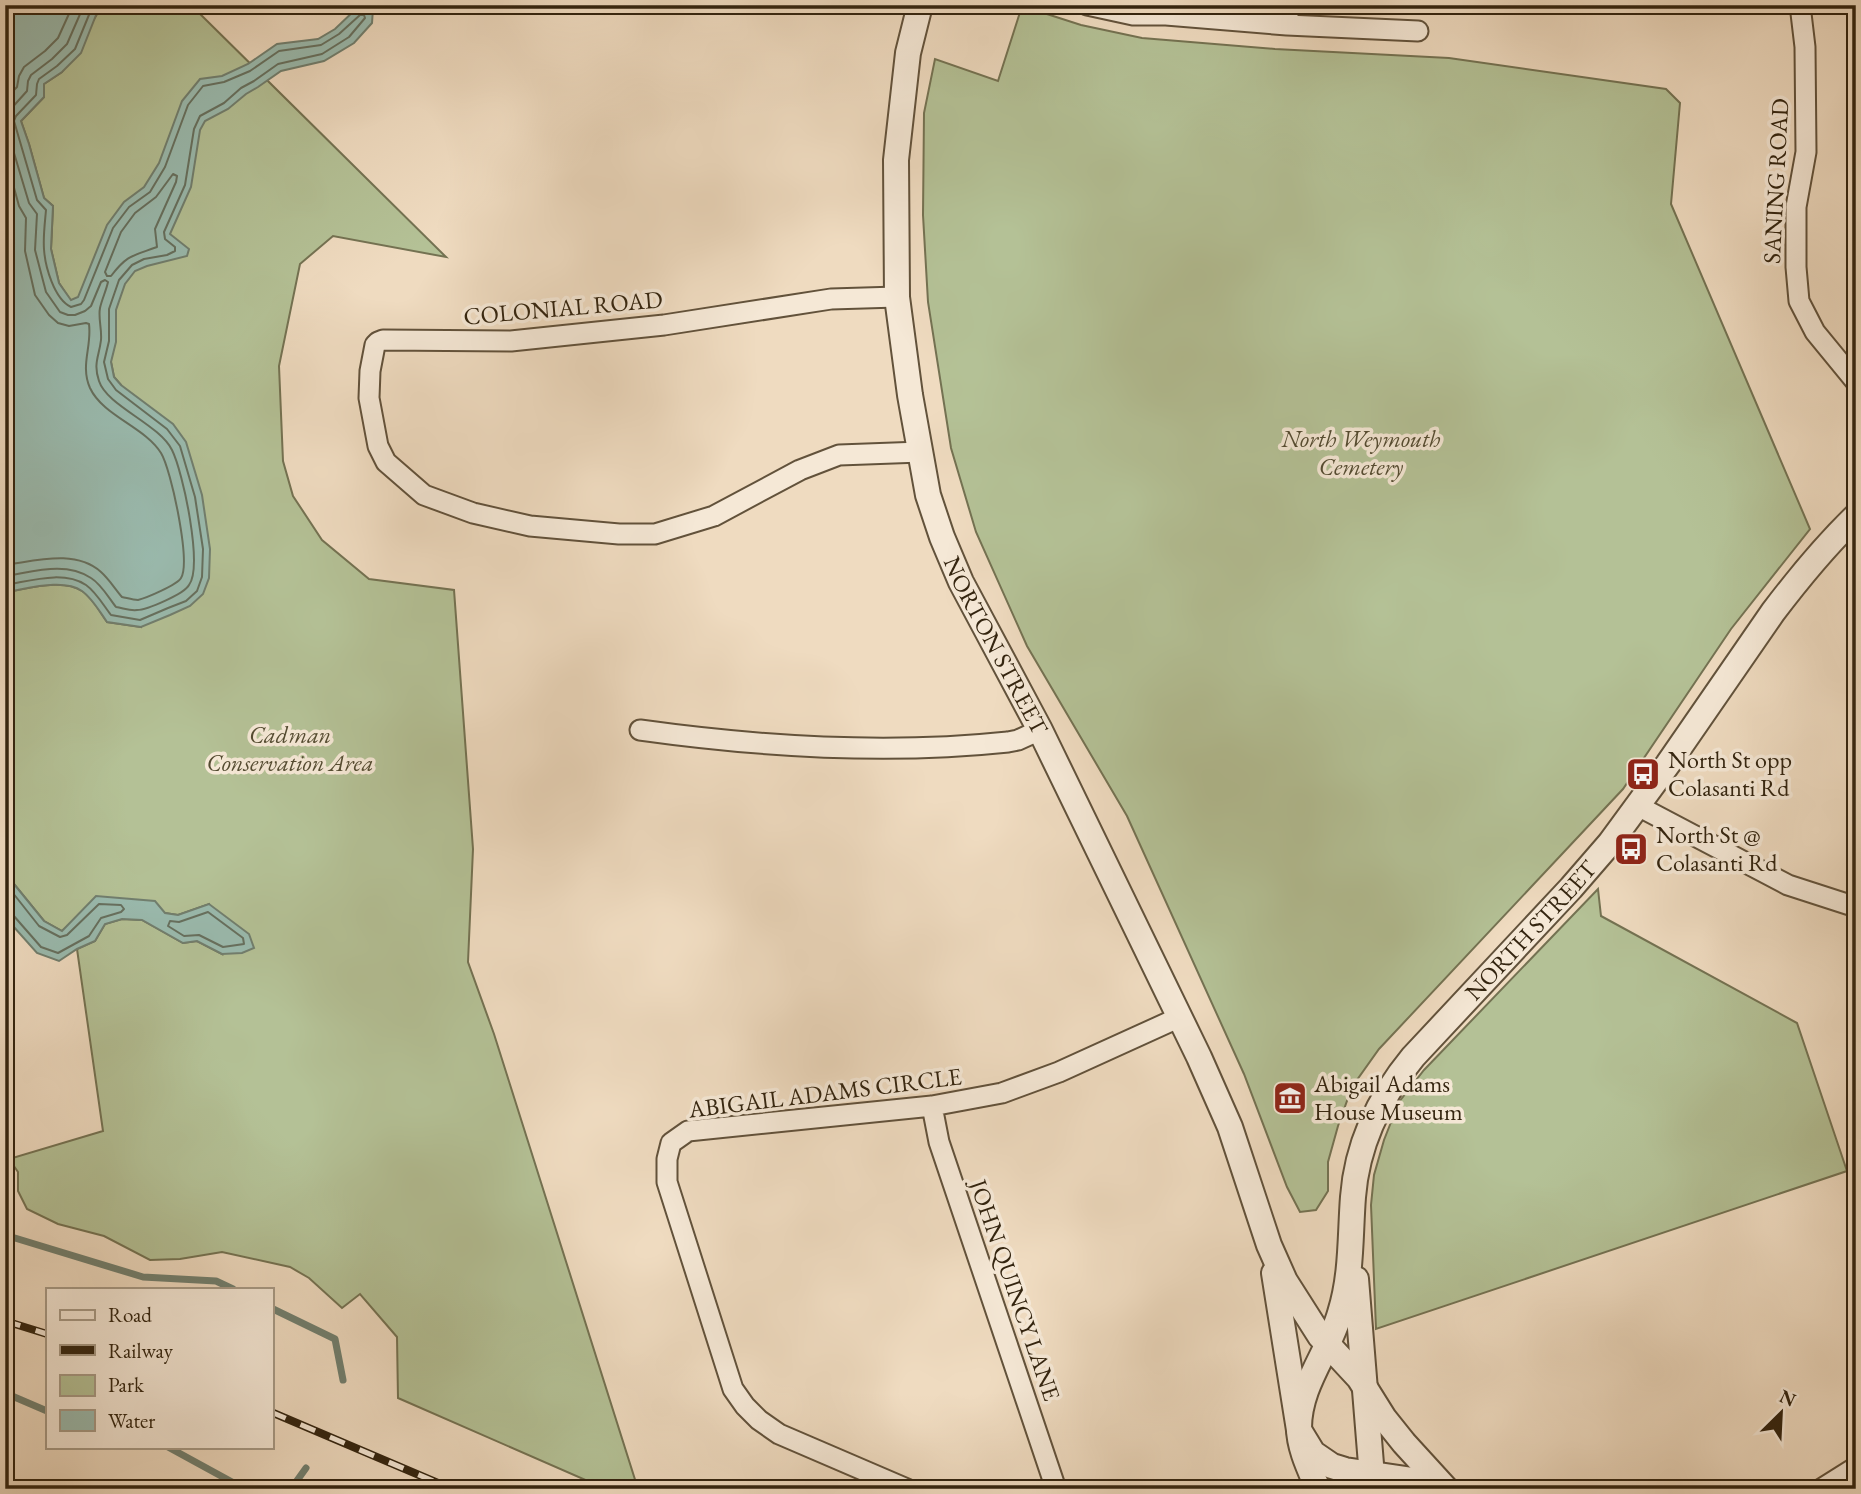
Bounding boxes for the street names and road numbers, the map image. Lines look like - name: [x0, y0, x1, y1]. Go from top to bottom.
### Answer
- street label: SANING ROAD: [1756, 97, 1795, 264]
- street label: COLONIAL ROAD: [462, 283, 664, 332]
- street label: NORTON STREET: [937, 551, 1056, 741]
- street label: NORTH STREET: [1458, 853, 1604, 1007]
- street label: ABIGAIL ADAMS CIRCLE: [686, 1060, 963, 1125]
- street label: JOHN QUINCY LANE: [962, 1173, 1068, 1404]

